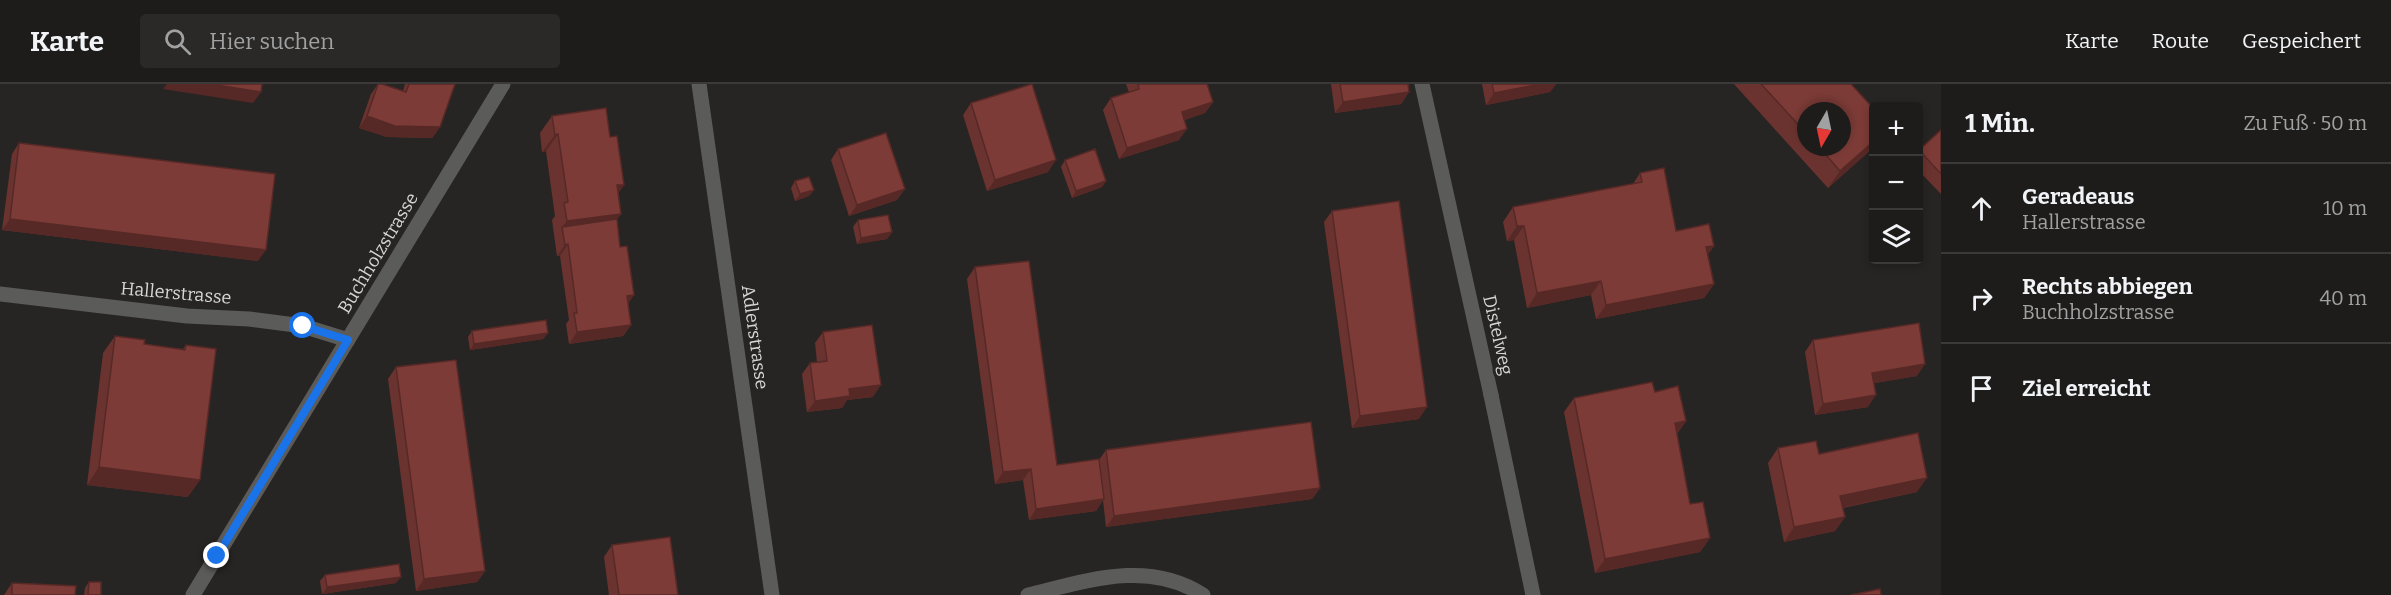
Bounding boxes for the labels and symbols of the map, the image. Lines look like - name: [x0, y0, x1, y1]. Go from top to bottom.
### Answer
- north arrow: [1797, 102, 1851, 156]
- street label: Buchholzstrasse: [333, 189, 423, 317]
- street label: Hallerstrasse: [120, 277, 232, 309]
- street label: Adlerstrasse: [737, 283, 773, 391]
- street label: Distelweg: [1478, 293, 1518, 377]
- route start: [289, 312, 315, 338]
- route end: [203, 542, 229, 568]

